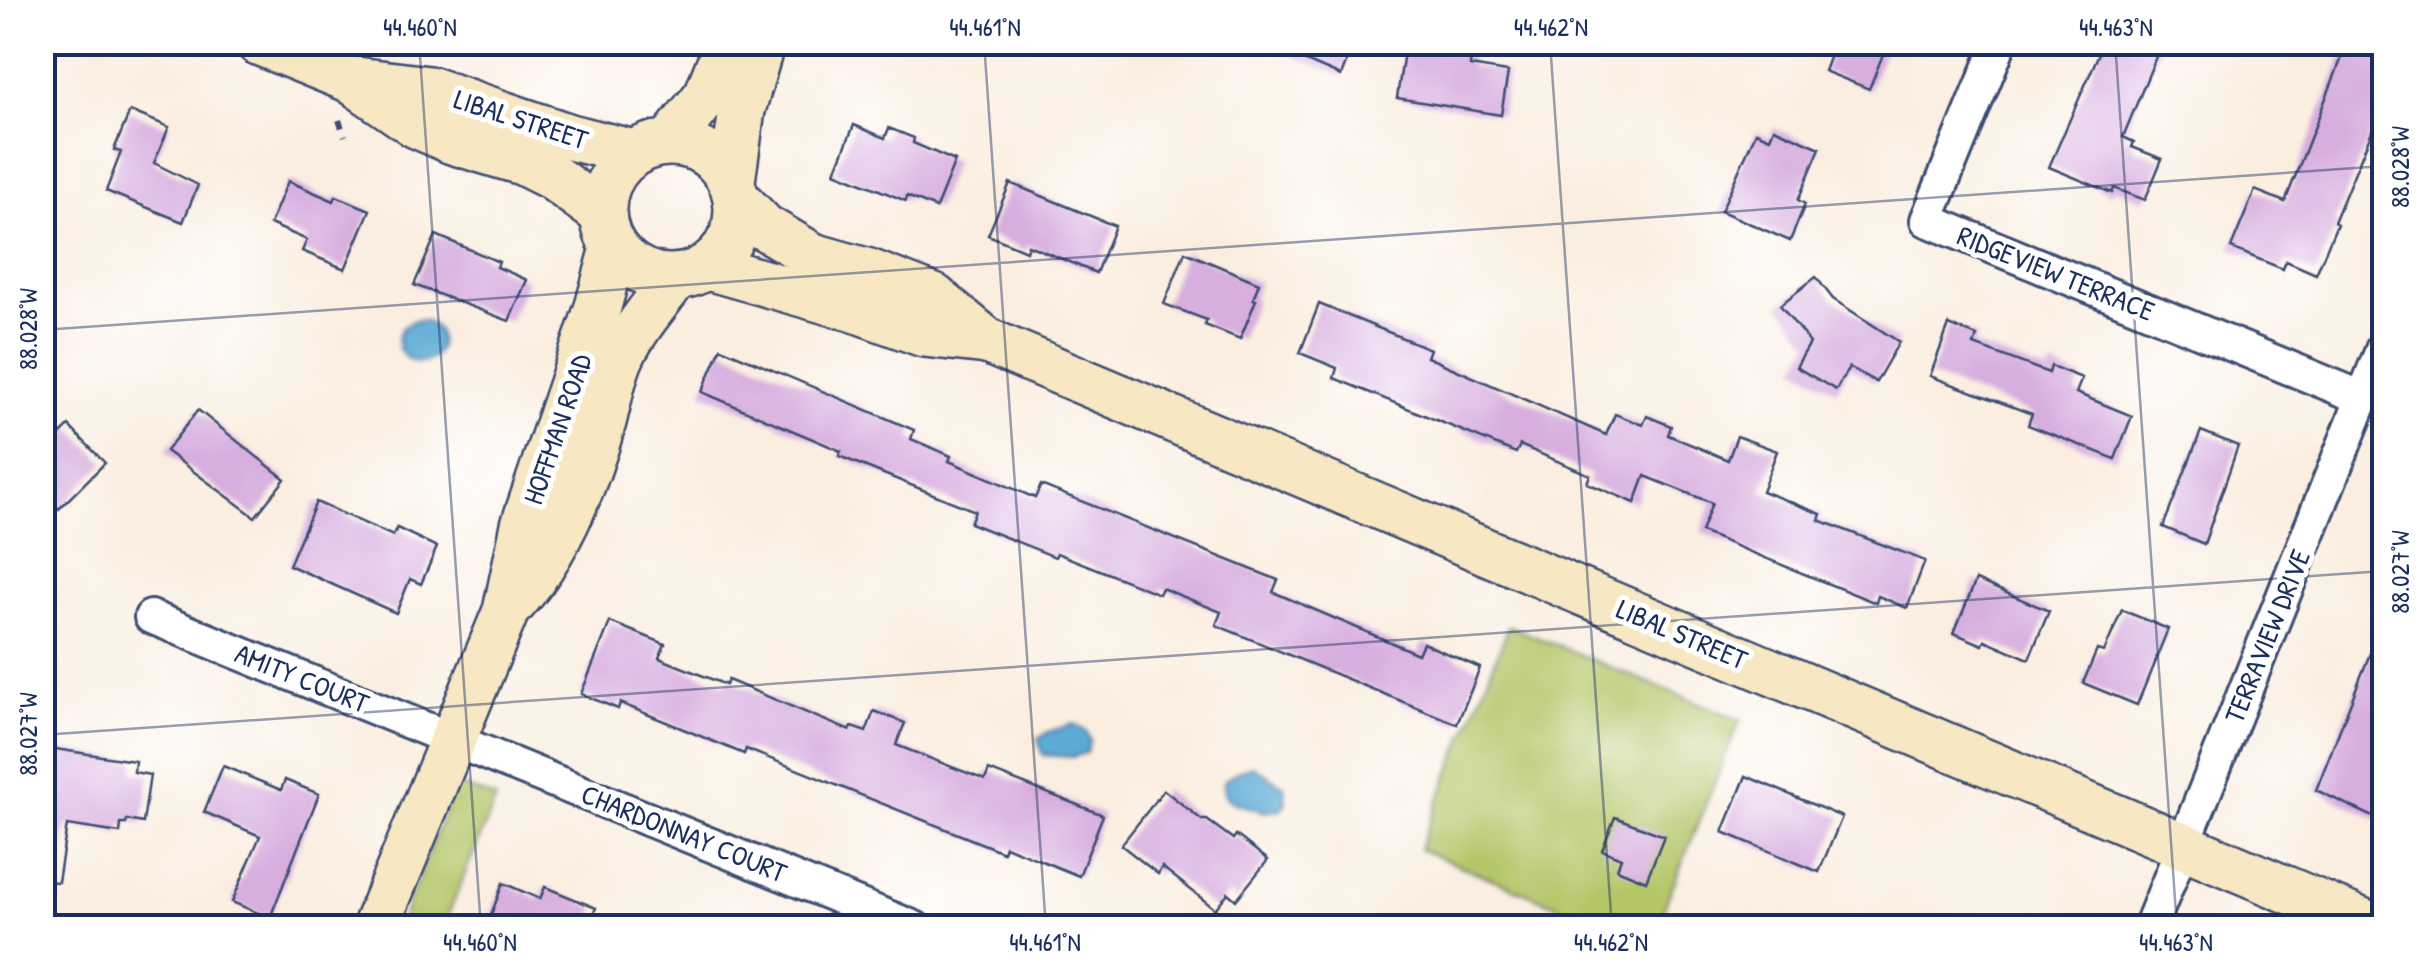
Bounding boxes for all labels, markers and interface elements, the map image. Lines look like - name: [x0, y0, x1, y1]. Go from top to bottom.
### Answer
- text: 44.460°N: [383, 10, 457, 44]
- text: 44.461°N: [949, 10, 1021, 44]
- text: 44.462°N: [1514, 10, 1588, 44]
- text: 44.463°N: [2079, 10, 2153, 44]
- street label: LIBAL STREET: [449, 80, 593, 159]
- text: 88.028°W: [2383, 125, 2417, 208]
- street label: RIDGEVIEW TERRACE: [1952, 216, 2160, 330]
- text: 88.028°W: [11, 287, 45, 370]
- street label: HOFFMAN ROAD: [514, 348, 601, 509]
- text: 88.027°W: [2383, 530, 2417, 614]
- street label: TERRAVIEW DRIVE: [2215, 544, 2319, 728]
- street label: LIBAL STREET: [1611, 590, 1754, 679]
- street label: AMITY COURT: [230, 634, 375, 722]
- text: 88.027°W: [11, 692, 45, 776]
- street label: CHARDONNAY COURT: [576, 775, 793, 892]
- text: 44.460°N: [443, 925, 517, 959]
- text: 44.461°N: [1009, 925, 1081, 959]
- text: 44.462°N: [1574, 925, 1648, 959]
- text: 44.463°N: [2139, 925, 2213, 959]

